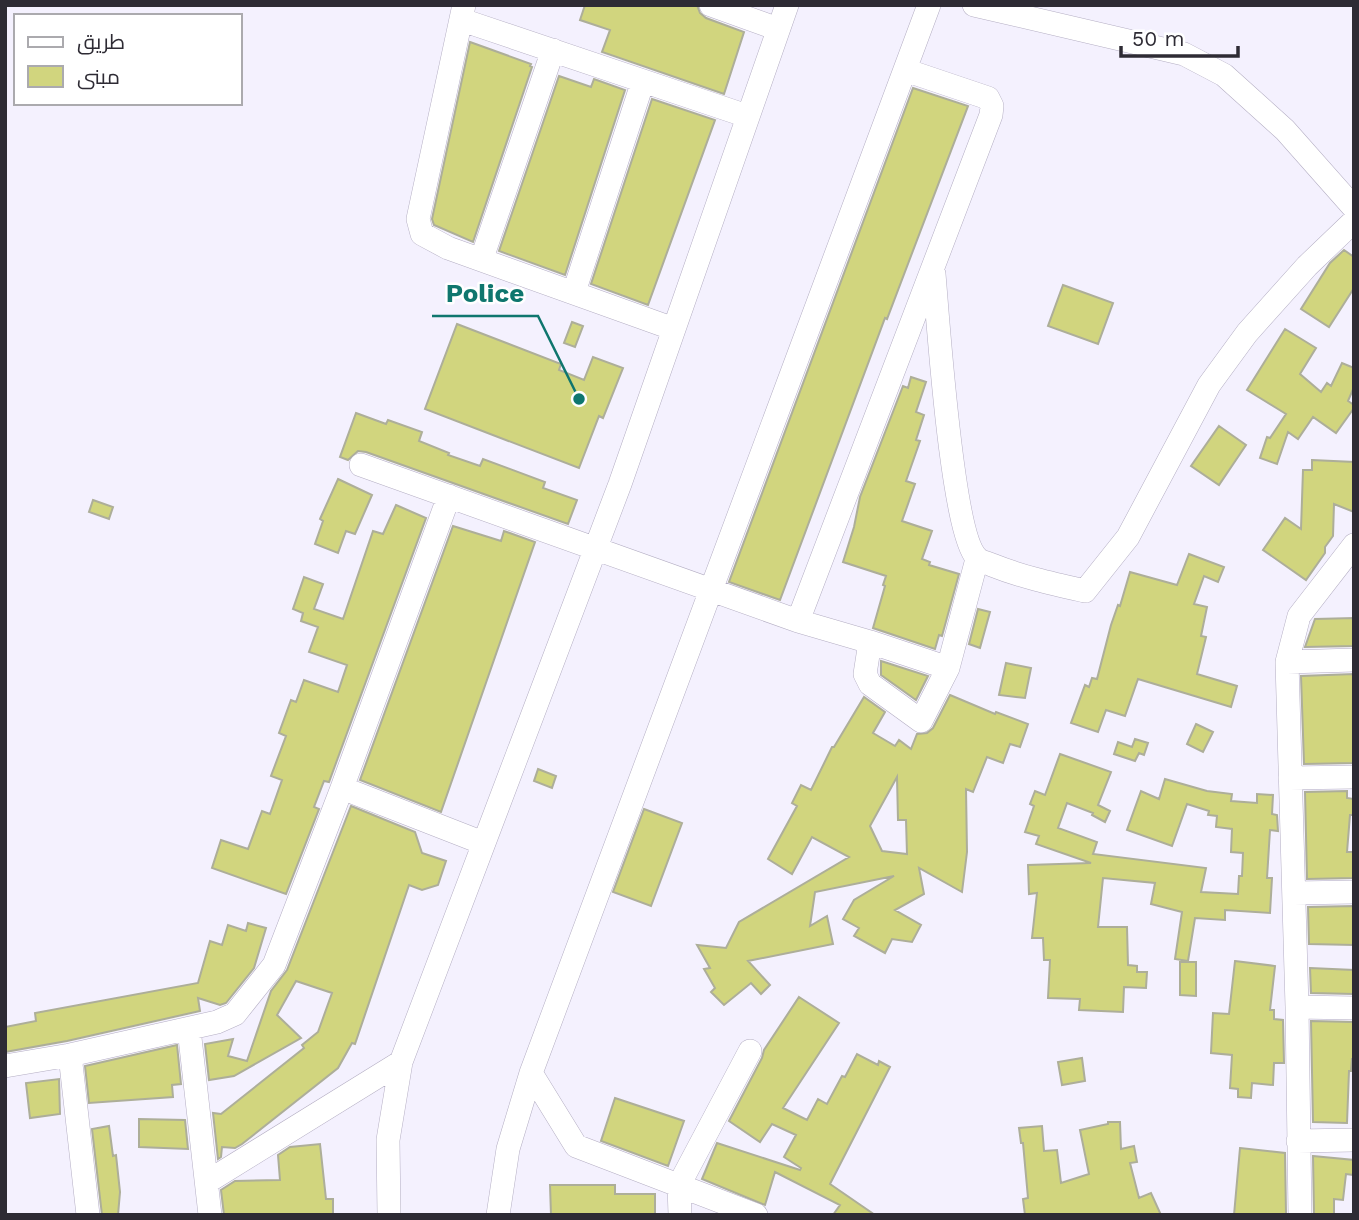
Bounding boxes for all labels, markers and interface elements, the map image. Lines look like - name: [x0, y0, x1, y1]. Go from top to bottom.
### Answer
- legend: [14, 14, 242, 105]
- scale bar: [1121, 14, 1238, 58]
- text: 50 m: [1132, 26, 1184, 51]
- text: طريق: [77, 29, 125, 55]
- text: مبنى: [77, 64, 120, 90]
- callout: Police: [432, 269, 538, 316]
- text: Police: [446, 278, 524, 308]

